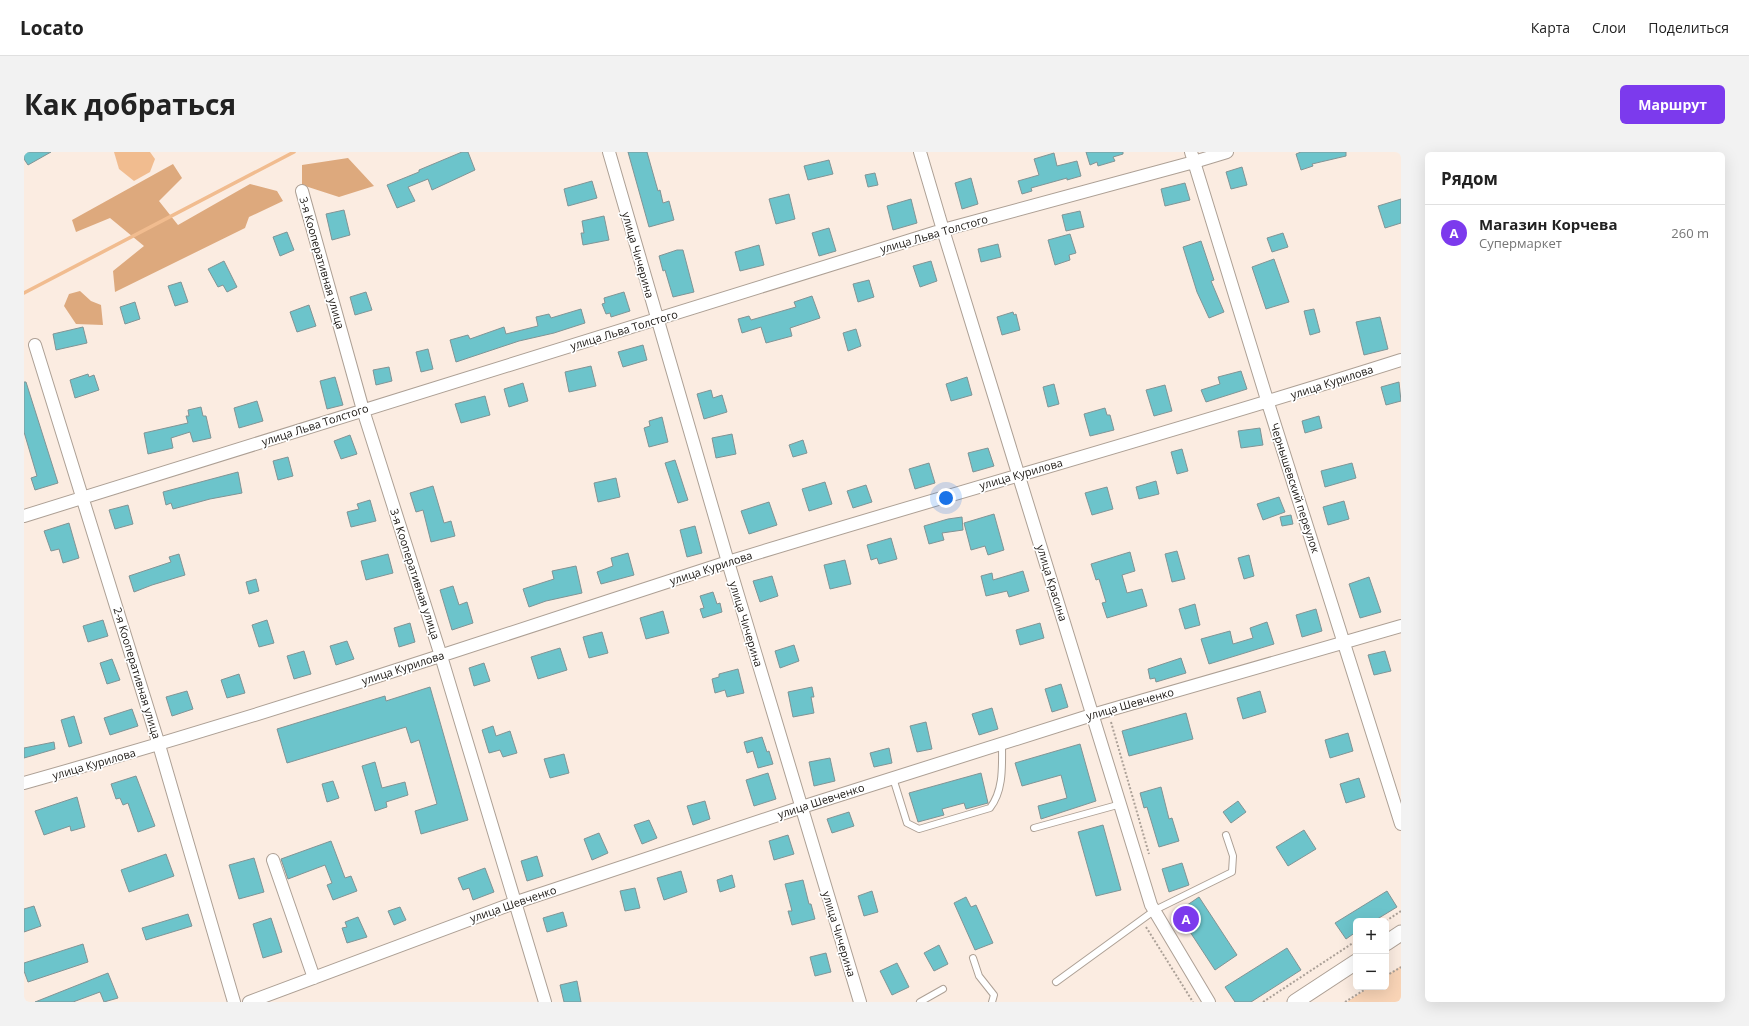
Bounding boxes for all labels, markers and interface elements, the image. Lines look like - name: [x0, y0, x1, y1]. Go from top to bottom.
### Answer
- text: Locato: [20, 15, 84, 41]
- text: Карта: [1531, 18, 1570, 37]
- text: Слои: [1592, 18, 1626, 37]
- text: Поделиться: [1648, 18, 1729, 37]
- text: Как добраться: [24, 85, 236, 123]
- button: Маршрут: [1620, 85, 1725, 124]
- text: Рядом: [1441, 167, 1498, 190]
- street label: 3-я Кооперативная улица: [296, 195, 349, 331]
- street label: улица Чичерина: [619, 210, 658, 300]
- street label: улица Льва Толстого: [878, 211, 990, 256]
- text: Магазин Корчева: [1479, 214, 1617, 234]
- text: A: [1450, 224, 1458, 242]
- text: 260 m: [1671, 224, 1709, 242]
- text: Супермаркет: [1479, 234, 1562, 252]
- street label: улица Льва Толстого: [568, 306, 680, 353]
- street label: улица Курилова: [1289, 361, 1375, 402]
- street label: улица Льва Толстого: [259, 400, 371, 449]
- street label: Чернышевский переулок: [1267, 421, 1324, 555]
- street label: улица Курилова: [977, 454, 1064, 493]
- your location: [936, 488, 956, 508]
- street label: 3-я Кооперативная улица: [387, 506, 444, 641]
- street label: улица Красина: [1034, 543, 1071, 623]
- street label: улица Курилова: [668, 547, 754, 588]
- street label: улица Чичерина: [726, 579, 767, 669]
- street label: 2-я Кооперативная улица: [110, 605, 165, 740]
- street label: улица Курилова: [360, 647, 446, 688]
- street label: улица Шевченко: [1084, 684, 1176, 723]
- street label: улица Курилова: [50, 744, 137, 783]
- street label: улица Шевченко: [775, 779, 867, 822]
- street label: улица Шевченко: [468, 882, 558, 925]
- street label: улица Чичерина: [819, 889, 860, 979]
- pin: A: [1173, 904, 1199, 934]
- map controls: [1353, 918, 1389, 990]
- button: +: [1353, 918, 1389, 954]
- button: −: [1353, 954, 1389, 990]

